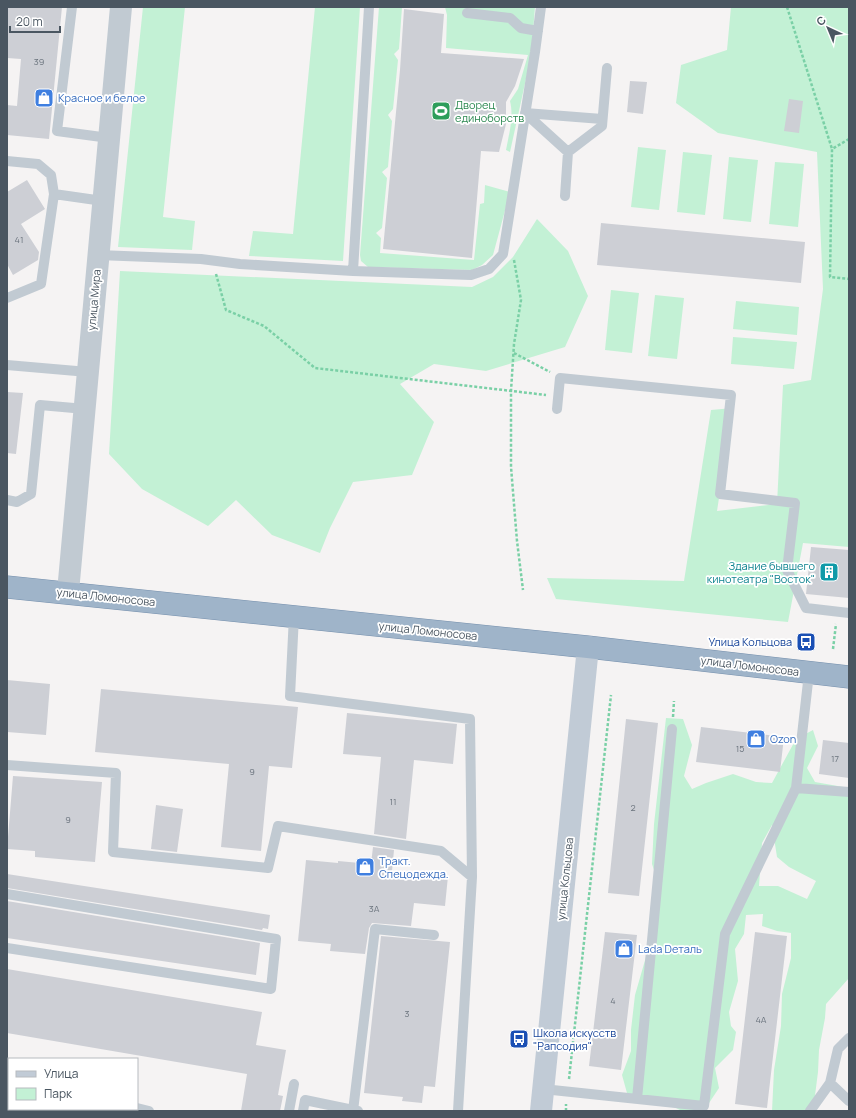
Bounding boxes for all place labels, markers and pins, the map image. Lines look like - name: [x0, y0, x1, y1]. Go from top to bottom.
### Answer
- shop icon: Красное и белое: [33, 87, 55, 109]
- place label: Красное и белое: [58, 90, 146, 105]
- place label: Дворец единоборств: [455, 97, 524, 125]
- sports icon: Дворец единоборств: [430, 100, 452, 122]
- place label: Здание бывшего кинотеатра "Восток": [707, 558, 815, 586]
- building icon: Здание бывшего кинотеатра "Восток": [818, 561, 840, 583]
- bus stop icon: Улица Кольцова: [795, 631, 817, 653]
- place label: Улица Кольцова: [708, 634, 792, 649]
- shop icon: Ozon: [745, 728, 767, 750]
- place label: Ozon: [770, 731, 796, 746]
- place label: Тракт. Спецодежда.: [379, 853, 449, 881]
- shop icon: Тракт. Спецодежда.: [354, 856, 376, 878]
- shop icon: Lada Dеталь: [613, 938, 635, 960]
- place label: Lada Dеталь: [638, 941, 702, 956]
- place label: Школа искусств "Рапсодия": [533, 1025, 616, 1053]
- bus stop icon: Школа искусств "Рапсодия": [508, 1028, 530, 1050]

